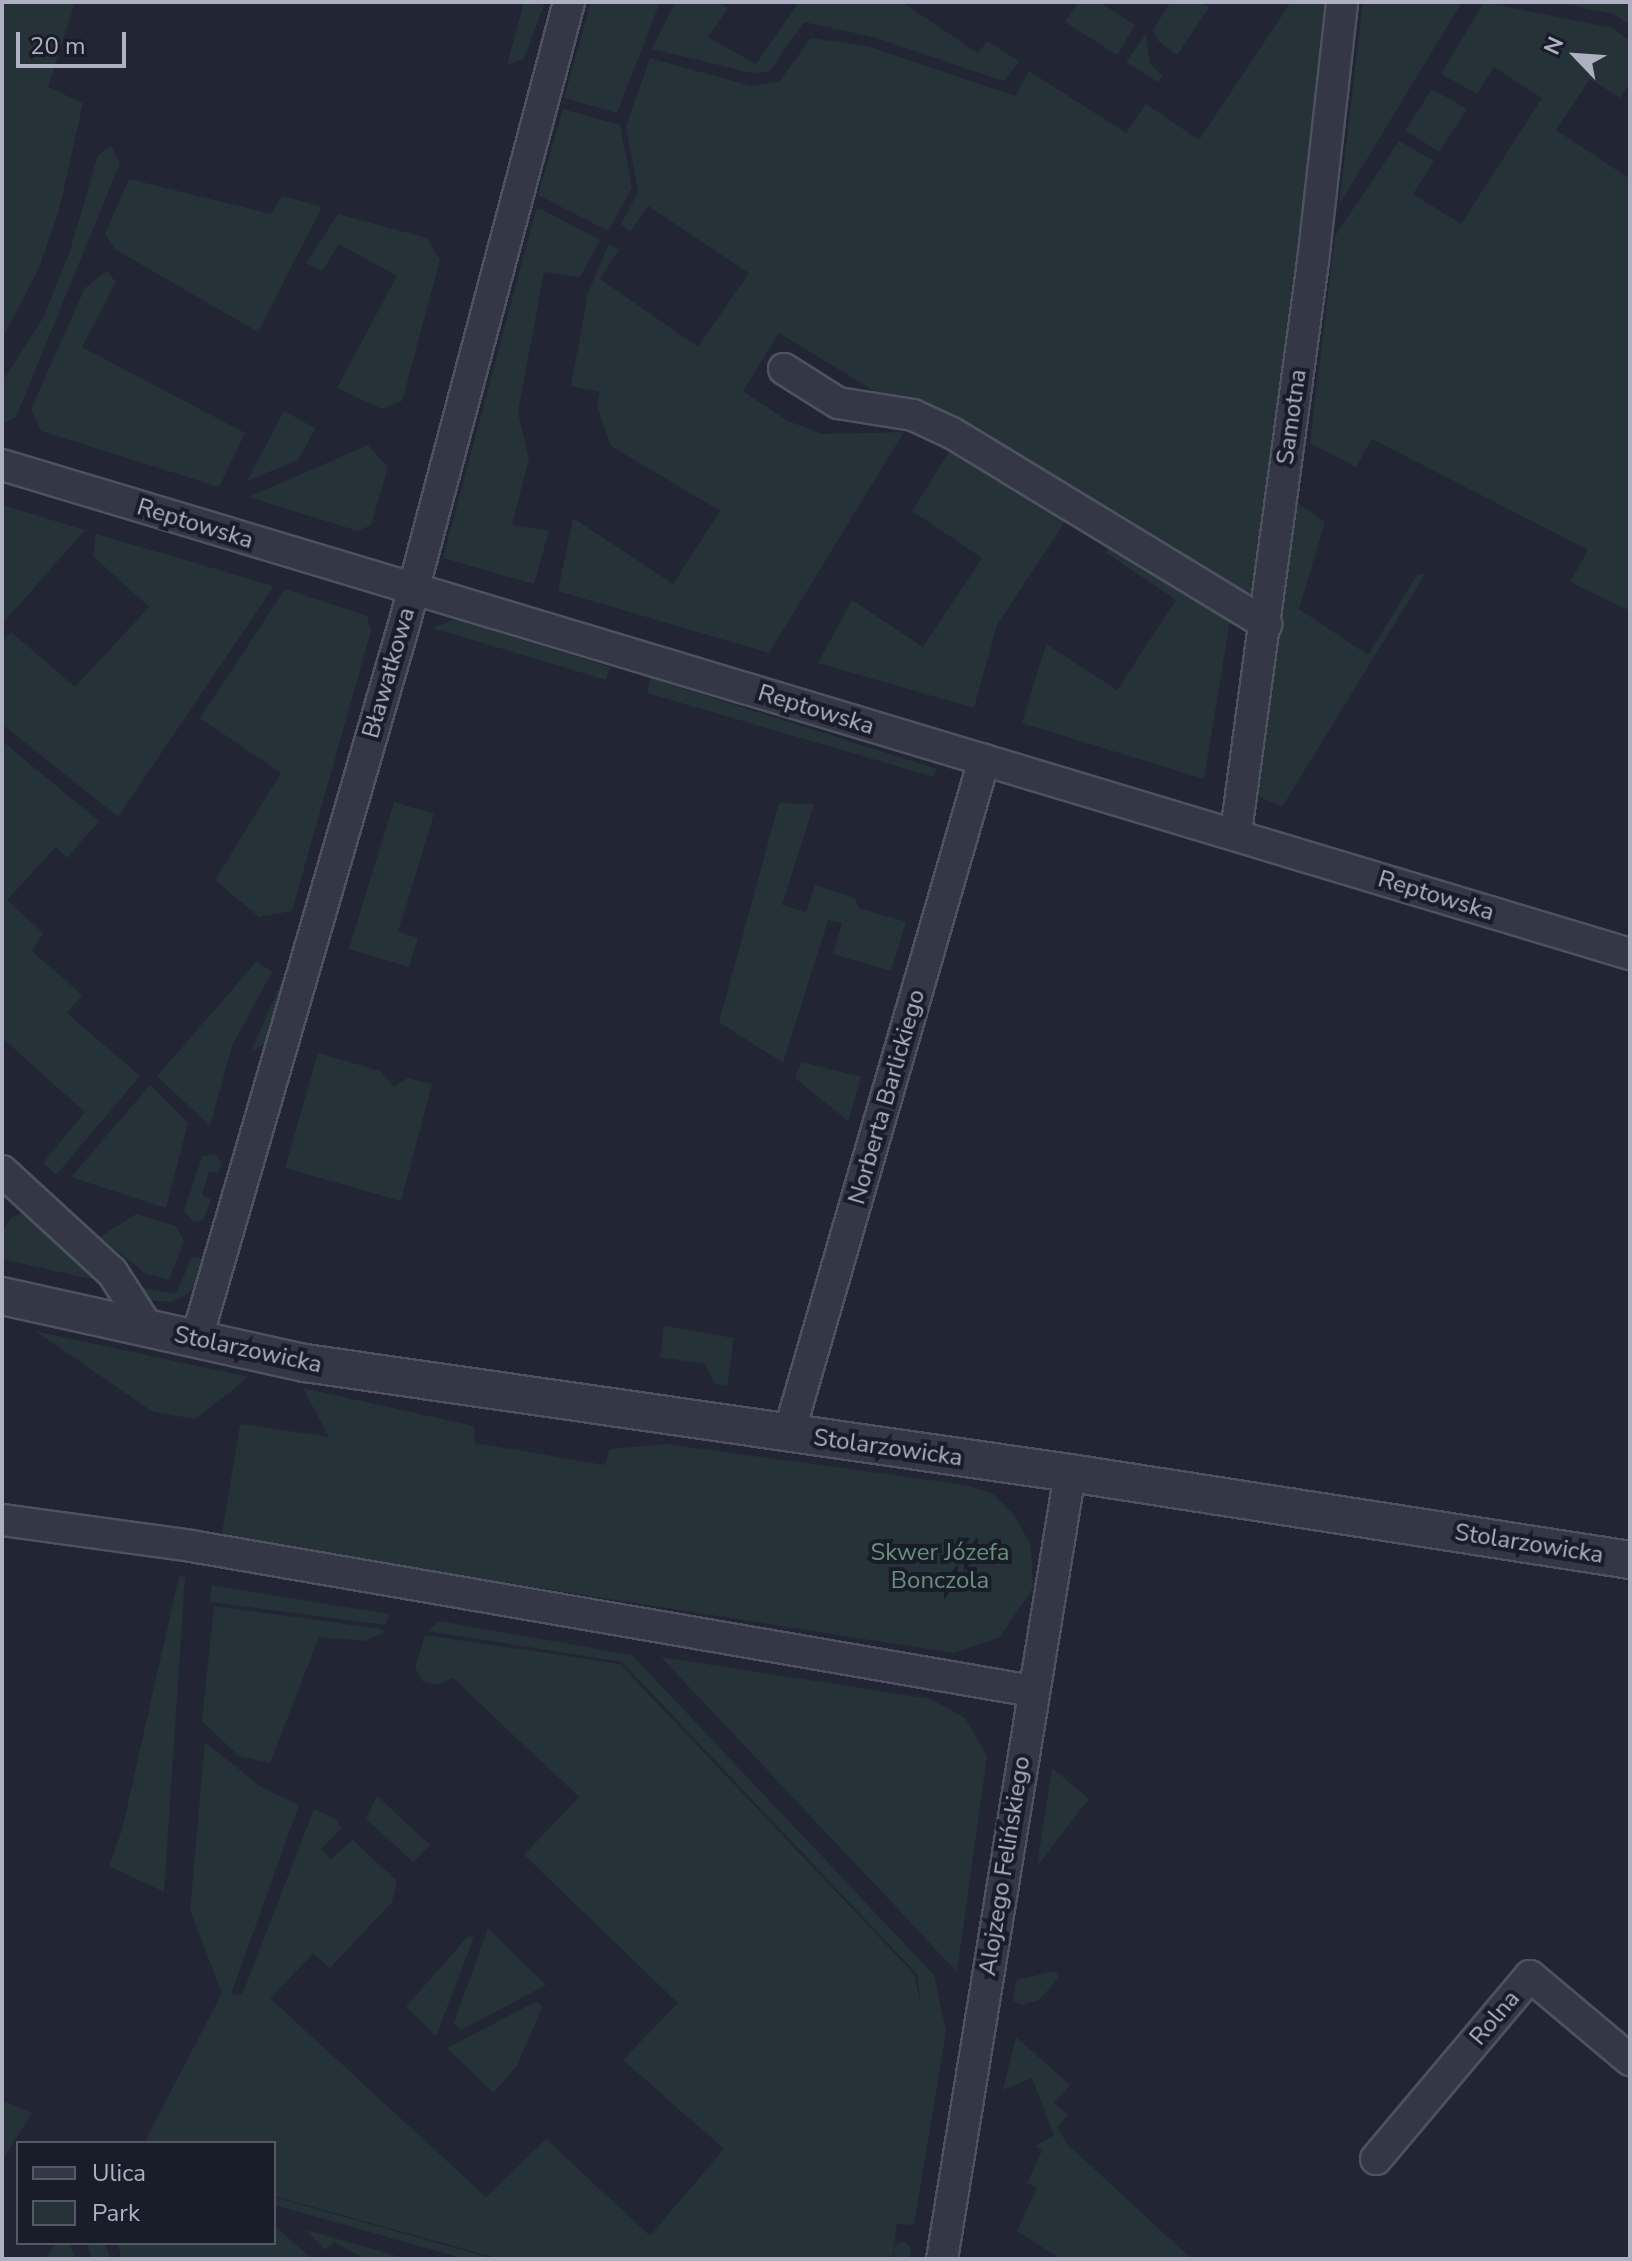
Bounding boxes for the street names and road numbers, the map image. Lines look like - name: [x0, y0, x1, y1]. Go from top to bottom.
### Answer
- street label: Samotna: [1271, 367, 1313, 467]
- street label: Reptowska: [133, 493, 257, 555]
- street label: Bławatkowa: [357, 604, 421, 742]
- street label: Reptowska: [754, 679, 878, 741]
- street label: Reptowska: [1374, 865, 1498, 927]
- street label: Norberta Barlickiego: [843, 986, 931, 1208]
- street label: Stolarzowicka: [171, 1320, 325, 1380]
- street label: Stolarzowicka: [812, 1423, 964, 1473]
- street label: Stolarzowicka: [1453, 1518, 1605, 1570]
- street label: Alojzego Felińskiego: [973, 1754, 1037, 1978]
- street label: Rolna: [1464, 1985, 1526, 2051]

